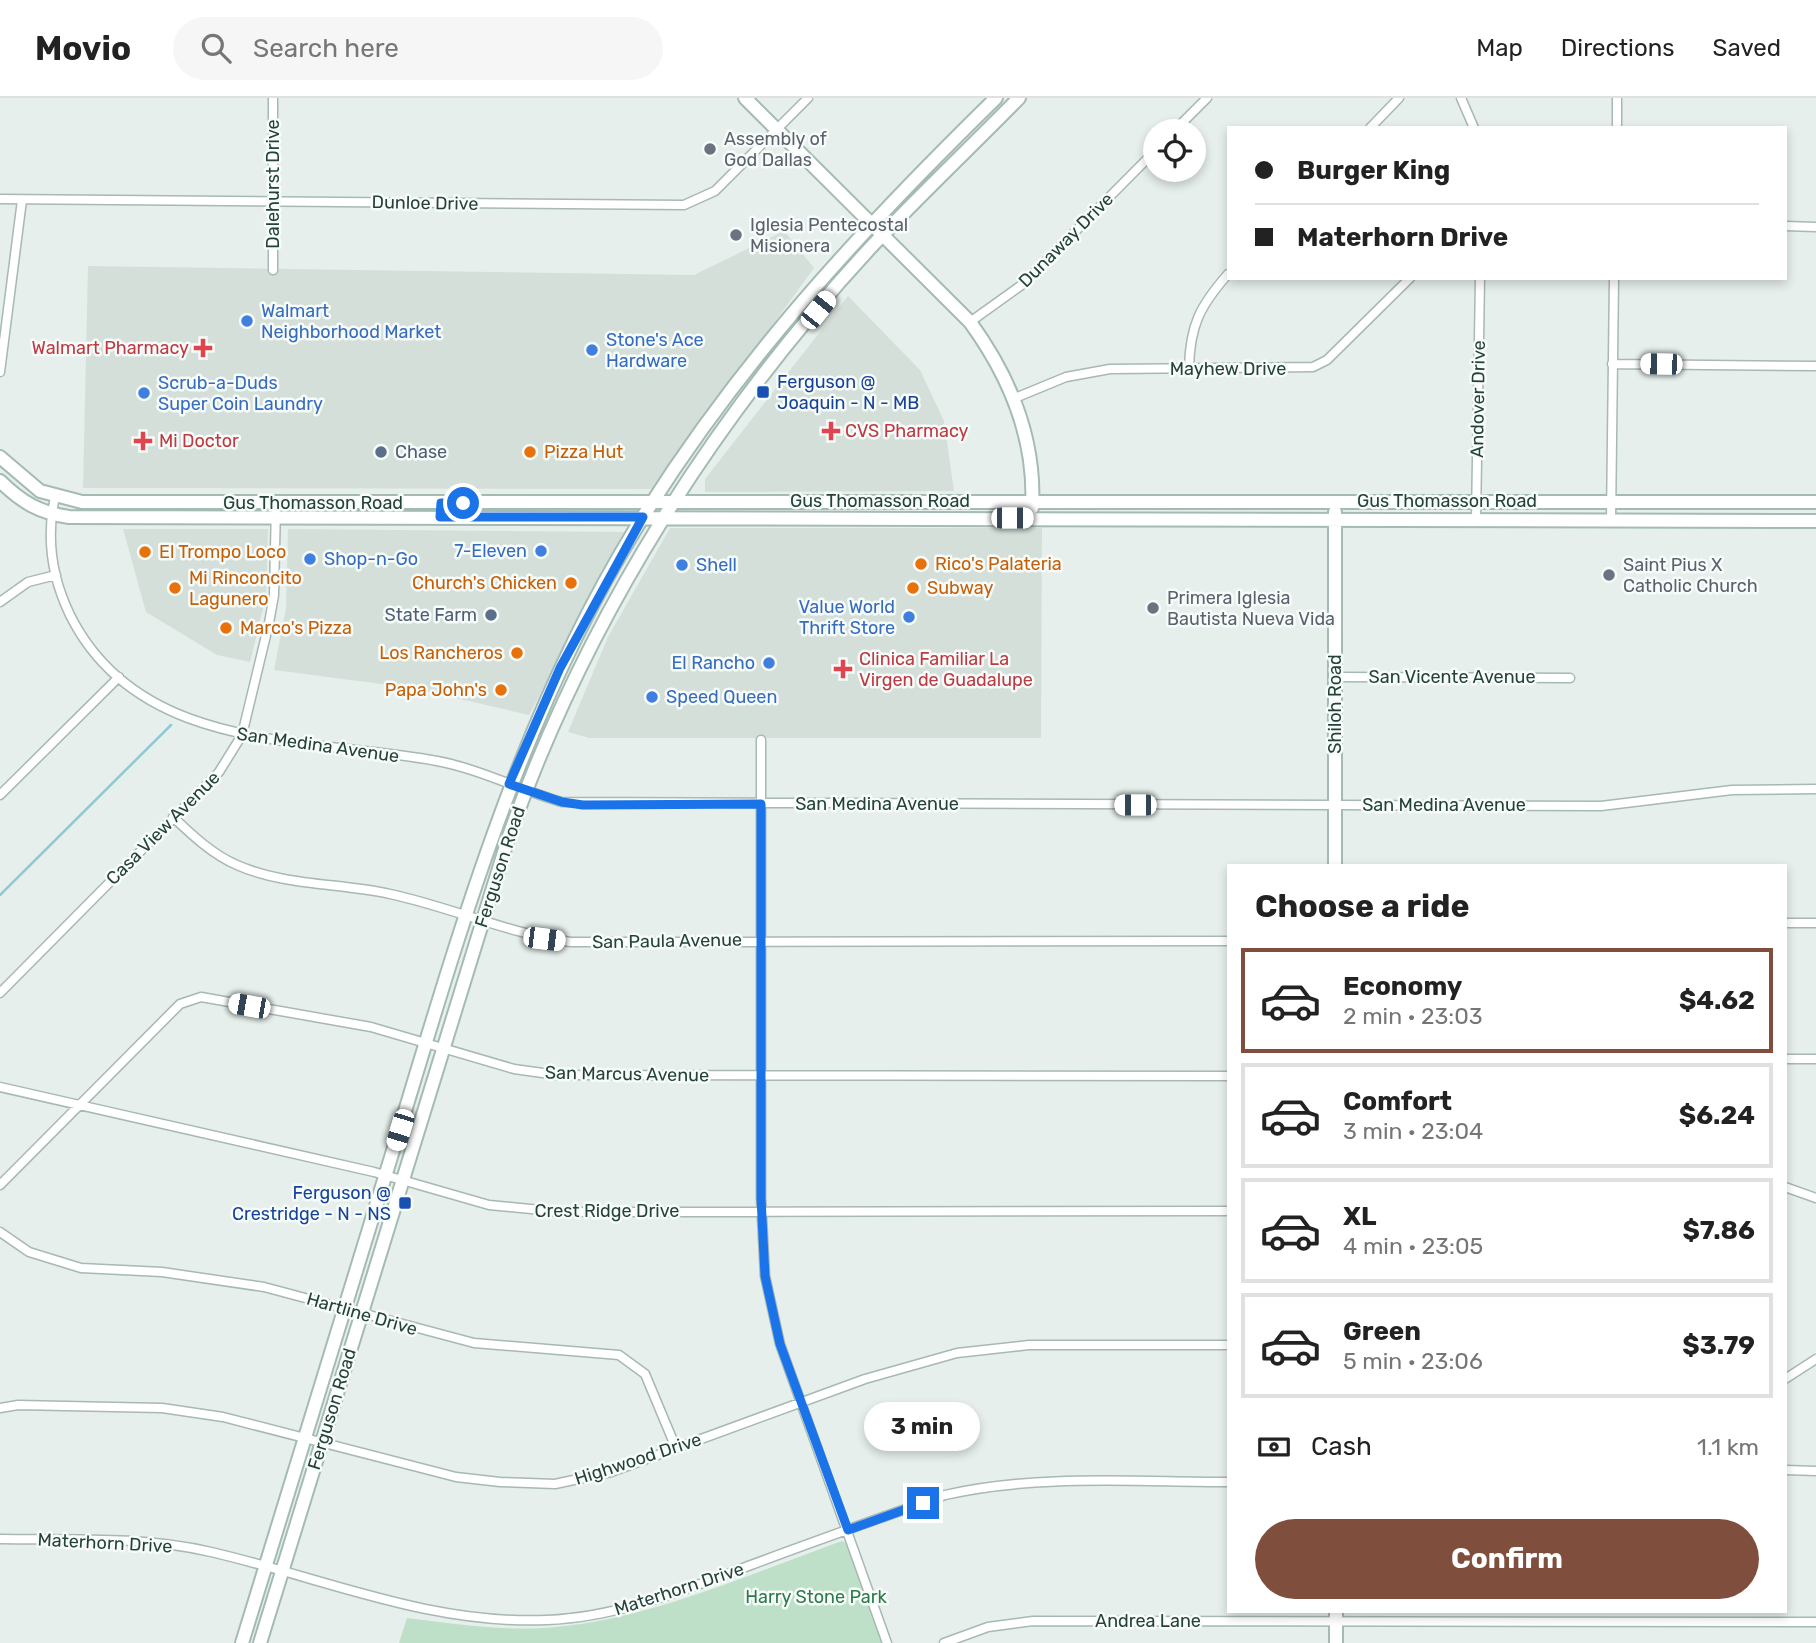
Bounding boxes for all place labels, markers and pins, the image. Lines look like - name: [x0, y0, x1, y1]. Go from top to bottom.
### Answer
- place label: Assembly of God Dallas: [724, 128, 827, 171]
- marker: Assembly of God Dallas: [702, 141, 718, 157]
- place label: Iglesia Pentecostal Misionera: [750, 214, 908, 257]
- marker: Iglesia Pentecostal Misionera: [728, 227, 744, 243]
- place label: Walmart Neighborhood Market: [261, 300, 441, 343]
- marker: Walmart Neighborhood Market: [239, 313, 255, 329]
- place label: Stone's Ace Hardware: [606, 329, 704, 372]
- place label: Walmart Pharmacy: [32, 337, 189, 359]
- marker: Walmart Pharmacy: [195, 340, 211, 356]
- marker: Stone's Ace Hardware: [584, 342, 600, 358]
- place label: Ferguson @ Joaquin - N - MB: [777, 371, 919, 414]
- place label: Scrub-a-Duds Super Coin Laundry: [158, 372, 323, 415]
- marker: Ferguson @ Joaquin - N - MB: [755, 384, 771, 400]
- marker: Scrub-a-Duds Super Coin Laundry: [136, 385, 152, 401]
- place label: CVS Pharmacy: [845, 420, 969, 442]
- marker: CVS Pharmacy: [823, 423, 839, 439]
- place label: Mi Doctor: [159, 430, 239, 452]
- marker: Mi Doctor: [133, 431, 153, 451]
- place label: Chase: [395, 441, 447, 463]
- place label: Pizza Hut: [544, 441, 623, 463]
- marker: Chase: [373, 444, 389, 460]
- marker: Pizza Hut: [522, 444, 538, 460]
- place label: 7-Eleven: [454, 540, 527, 562]
- place label: El Trompo Loco: [159, 541, 286, 563]
- marker: 7-Eleven: [533, 543, 549, 559]
- marker: El Trompo Loco: [137, 544, 153, 560]
- place label: Shop-n-Go: [324, 548, 418, 570]
- marker: Shop-n-Go: [302, 551, 318, 567]
- place label: Rico's Palateria: [935, 553, 1062, 575]
- place label: Shell: [696, 554, 737, 576]
- place label: Saint Pius X Catholic Church: [1623, 554, 1758, 597]
- marker: Rico's Palateria: [913, 556, 929, 572]
- marker: Shell: [674, 557, 690, 573]
- place label: Mi Rinconcito Lagunero: [189, 567, 302, 610]
- marker: Saint Pius X Catholic Church: [1601, 567, 1617, 583]
- place label: Church's Chicken: [412, 572, 557, 594]
- marker: Church's Chicken: [563, 575, 579, 591]
- place label: Subway: [927, 577, 993, 599]
- marker: Mi Rinconcito Lagunero: [167, 580, 183, 596]
- marker: Subway: [905, 580, 921, 596]
- place label: Primera Iglesia Bautista Nueva Vida: [1167, 587, 1335, 630]
- place label: Value World Thrift Store: [799, 596, 895, 639]
- marker: Primera Iglesia Bautista Nueva Vida: [1145, 600, 1161, 616]
- place label: State Farm: [385, 604, 477, 626]
- marker: State Farm: [483, 607, 499, 623]
- marker: Value World Thrift Store: [901, 609, 917, 625]
- place label: Marco's Pizza: [240, 617, 352, 639]
- marker: Marco's Pizza: [218, 620, 234, 636]
- place label: Los Rancheros: [379, 642, 503, 664]
- marker: Los Rancheros: [509, 645, 525, 661]
- place label: Clinica Familiar La Virgen de Guadalupe: [859, 648, 1033, 691]
- place label: El Rancho: [671, 652, 755, 674]
- marker: El Rancho: [761, 655, 777, 671]
- marker: Clinica Familiar La Virgen de Guadalupe: [833, 659, 853, 679]
- place label: Papa John's: [385, 679, 487, 701]
- marker: Papa John's: [493, 682, 509, 698]
- place label: Speed Queen: [666, 686, 777, 708]
- marker: Speed Queen: [644, 689, 660, 705]
- place label: Ferguson @ Crestridge - N - NS: [232, 1182, 391, 1225]
- marker: Ferguson @ Crestridge - N - NS: [397, 1195, 413, 1211]

